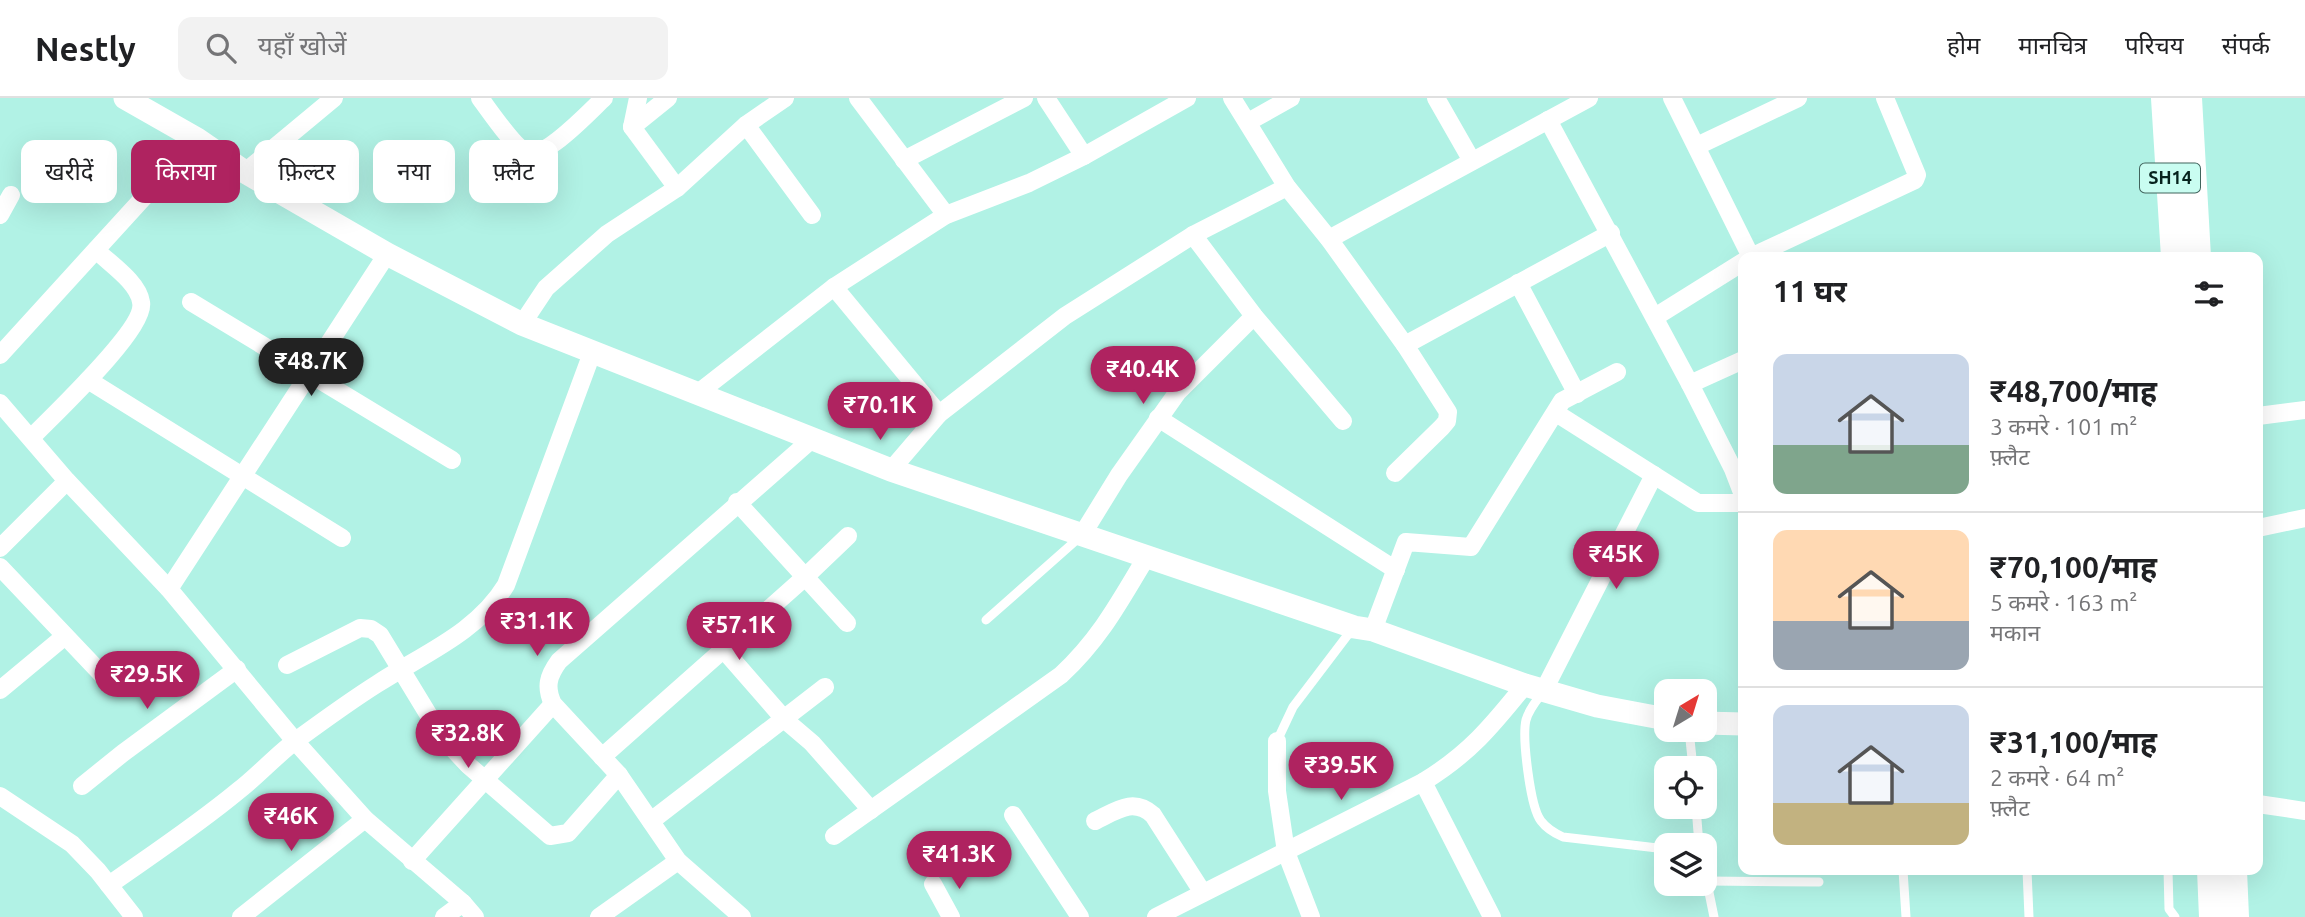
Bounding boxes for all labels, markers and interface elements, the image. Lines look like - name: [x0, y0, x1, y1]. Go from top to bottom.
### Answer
- search box: [178, 17, 668, 80]
- icon: search: [202, 29, 240, 67]
- text: Nestly: [35, 30, 136, 67]
- text: यहाँ खोजें: [258, 31, 347, 60]
- text: होम: [1947, 32, 1980, 59]
- text: मानचित्र: [2018, 32, 2087, 59]
- text: परिचय: [2125, 32, 2184, 59]
- text: संपर्क: [2222, 32, 2270, 59]
- chip: खरीदें: [21, 140, 117, 203]
- chip: किराया: [131, 140, 240, 203]
- chip: फ़िल्टर: [254, 140, 359, 203]
- chip: नया: [373, 140, 455, 203]
- chip: फ़्लैट: [469, 140, 558, 203]
- road number: SH14: [2140, 164, 2200, 192]
- text: 11 घर: [1773, 274, 1847, 308]
- icon: filters: [2190, 275, 2228, 313]
- pin: ₹48.7K: [254, 338, 368, 398]
- pin: ₹40.4K: [1086, 346, 1200, 406]
- text: ₹48.7K: [275, 348, 347, 373]
- text: ₹40.4K: [1107, 356, 1179, 381]
- text: ₹48,700/माह: [1990, 374, 2157, 408]
- pin: ₹70.1K: [823, 382, 937, 442]
- icon: home: [1829, 382, 1913, 466]
- text: ₹70.1K: [844, 392, 916, 417]
- text: 3 कमरे · 101 m²: [1990, 414, 2138, 439]
- text: फ़्लैट: [1990, 444, 2030, 469]
- pin: ₹45K: [1575, 532, 1657, 591]
- text: ₹45K: [1589, 541, 1643, 566]
- text: ₹70,100/माह: [1990, 550, 2157, 584]
- icon: home: [1829, 558, 1913, 642]
- text: 5 कमरे · 163 m²: [1990, 590, 2138, 615]
- pin: ₹31.1K: [480, 598, 594, 658]
- pin: ₹57.1K: [682, 602, 796, 662]
- text: ₹31.1K: [501, 608, 573, 633]
- text: ₹57.1K: [703, 612, 775, 637]
- text: मकान: [1990, 620, 2040, 645]
- pin: ₹29.5K: [90, 652, 204, 711]
- text: ₹29.5K: [111, 661, 183, 686]
- north arrow: [1654, 679, 1717, 742]
- map controls: [1654, 679, 1717, 896]
- pin: ₹32.8K: [411, 710, 525, 770]
- text: ₹32.8K: [432, 720, 504, 745]
- text: ₹31,100/माह: [1990, 725, 2157, 759]
- icon: home: [1829, 733, 1913, 817]
- pin: ₹39.5K: [1284, 742, 1398, 802]
- text: ₹39.5K: [1305, 752, 1377, 777]
- button: locate: [1654, 756, 1717, 819]
- text: 2 कमरे · 64 m²: [1990, 765, 2125, 790]
- pin: ₹46K: [250, 794, 332, 853]
- text: फ़्लैट: [1990, 795, 2030, 820]
- text: ₹46K: [264, 803, 318, 828]
- pin: ₹41.3K: [902, 832, 1016, 891]
- button: layers: [1654, 833, 1717, 896]
- text: ₹41.3K: [923, 841, 995, 866]

